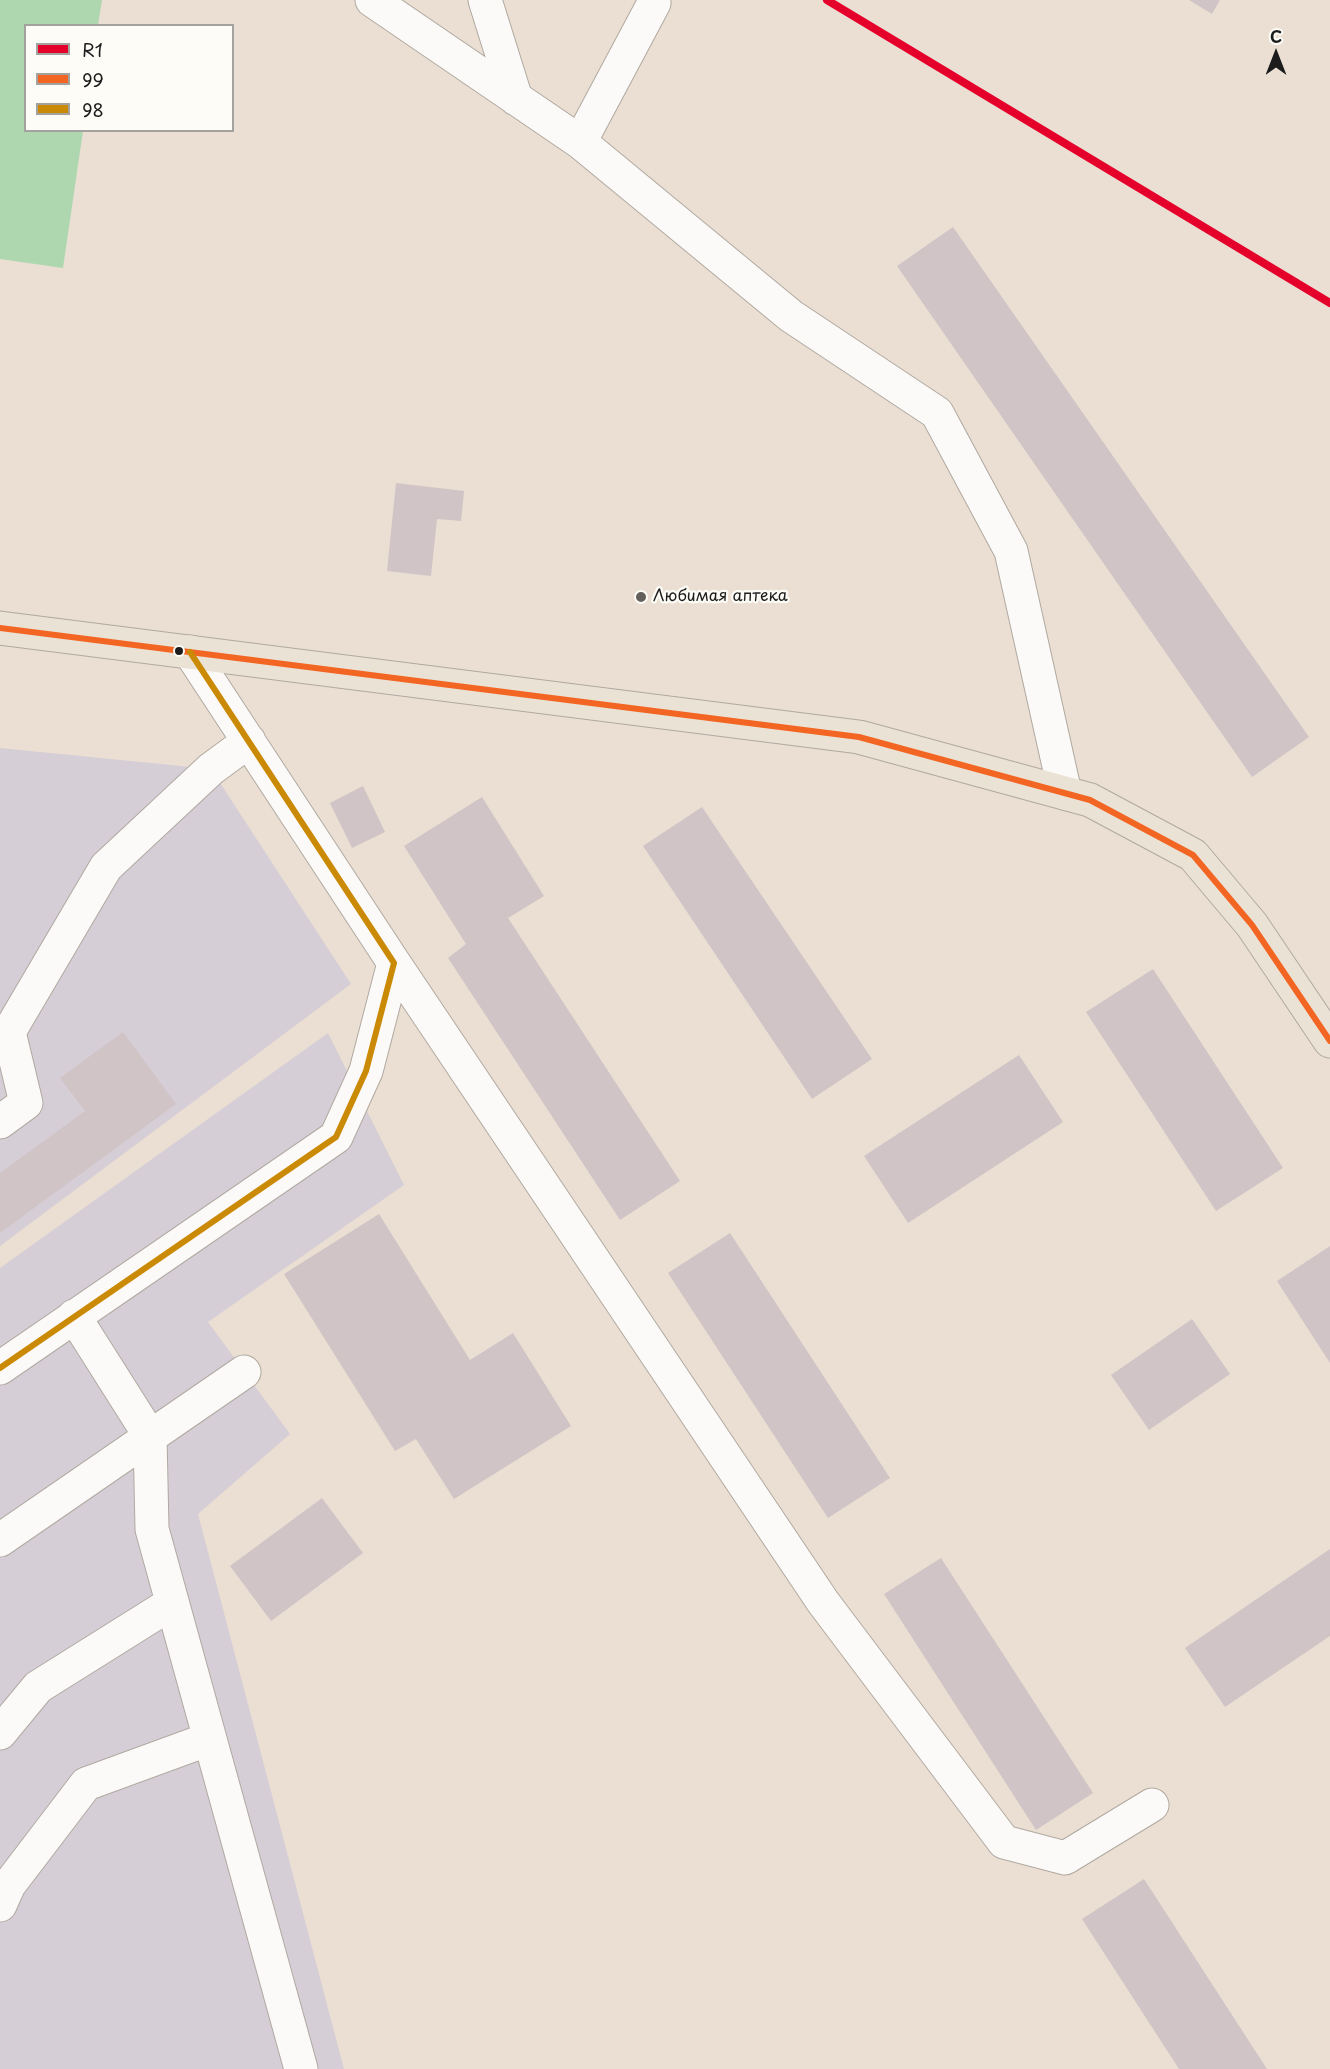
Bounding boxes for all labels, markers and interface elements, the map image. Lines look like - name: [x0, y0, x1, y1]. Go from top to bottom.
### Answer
- legend: [24, 24, 234, 132]
- north arrow: [1246, 24, 1306, 84]
- text: С: [1270, 24, 1282, 48]
- text: R1: [82, 36, 103, 63]
- text: 99: [82, 66, 104, 93]
- text: 98: [82, 96, 104, 123]
- place label: Любимая аптека: [653, 587, 788, 607]
- marker: Любимая аптека: [634, 590, 648, 604]
- unlabelled marker: [173, 645, 185, 657]

